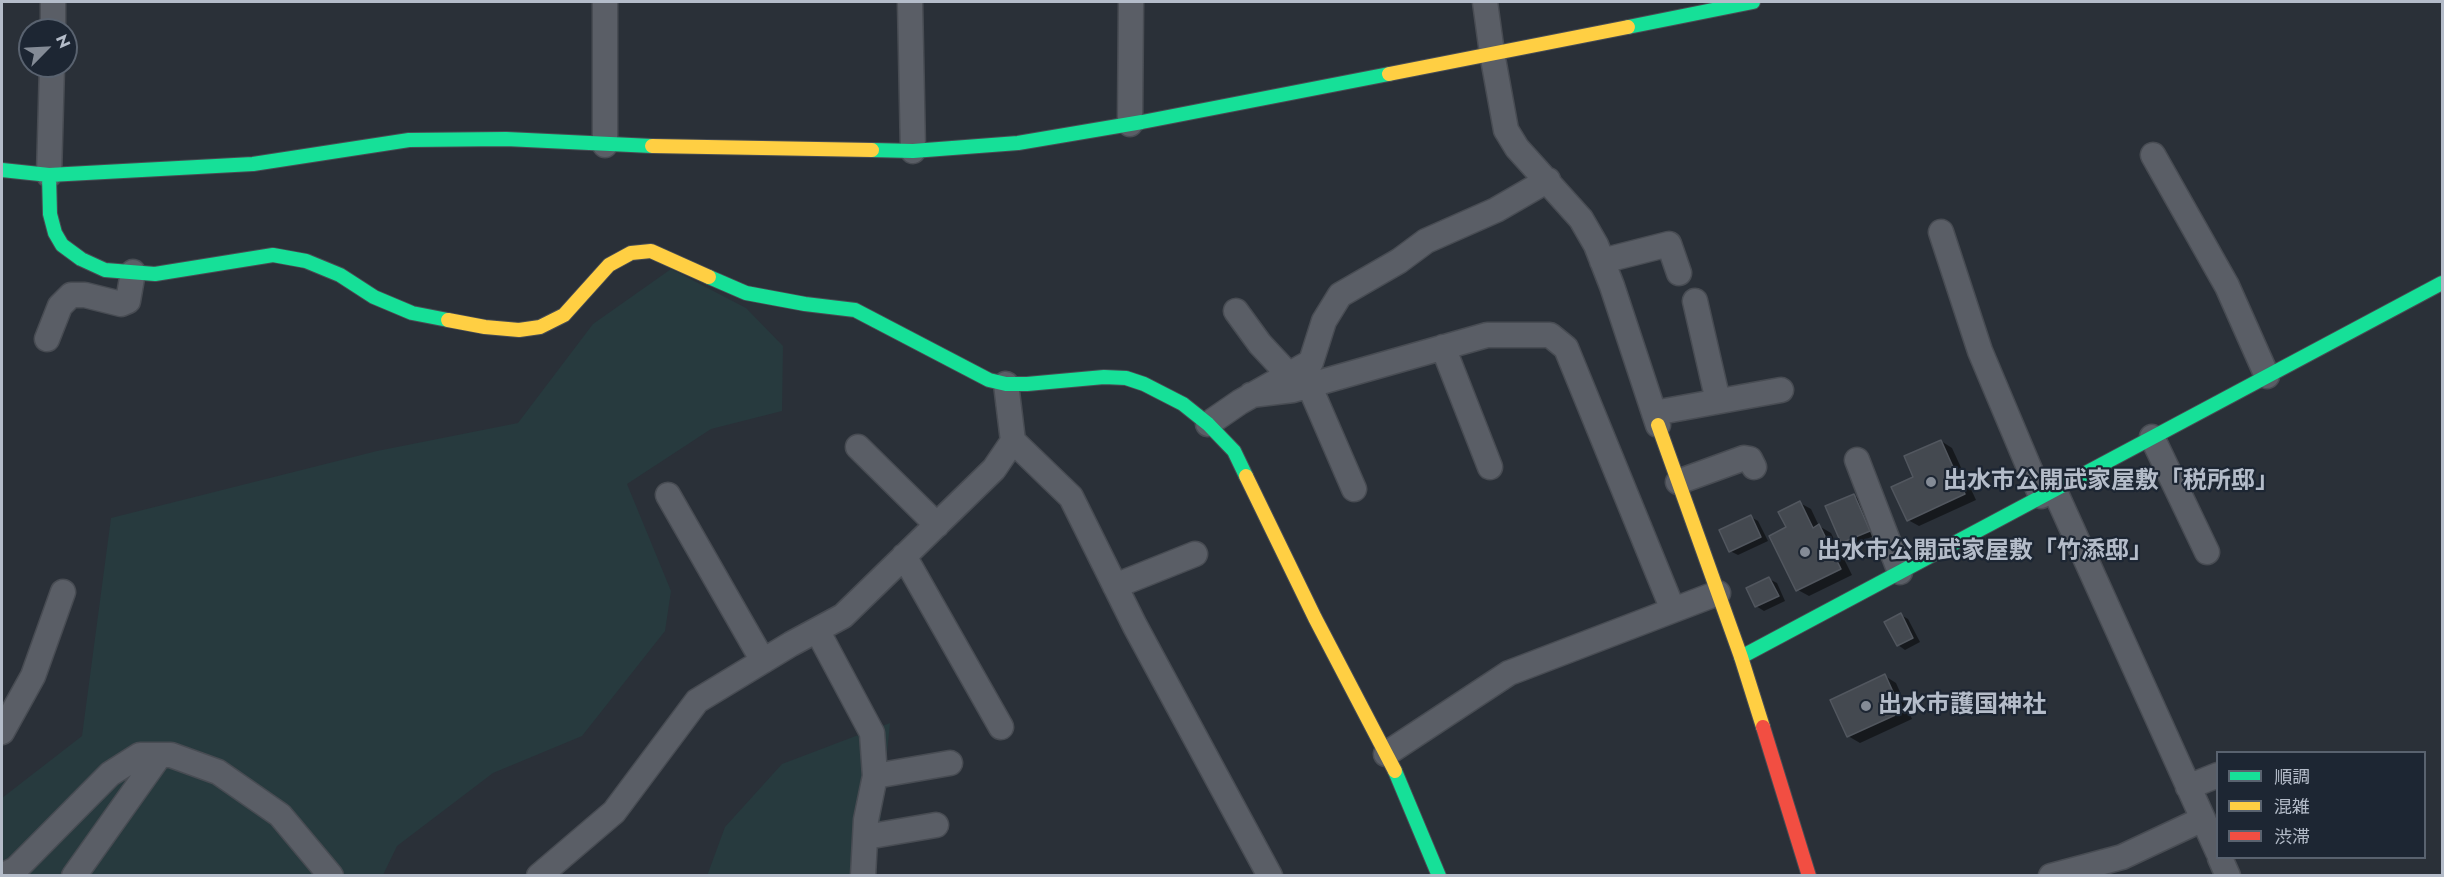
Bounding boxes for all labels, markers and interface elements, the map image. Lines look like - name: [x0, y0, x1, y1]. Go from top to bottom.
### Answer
- north arrow: [18, 18, 78, 78]
- text: N: [50, 31, 76, 52]
- place label: 出水市公開武家屋敷「税所邸」: [1943, 468, 2279, 496]
- marker: 出水市公開武家屋敷「税所邸」: [1924, 475, 1938, 489]
- place label: 出水市公開武家屋敷「竹添邸」: [1817, 538, 2153, 566]
- marker: 出水市公開武家屋敷「竹添邸」: [1798, 545, 1812, 559]
- place label: 出水市護国神社: [1878, 692, 2046, 720]
- marker: 出水市護国神社: [1859, 699, 1873, 713]
- legend: [2216, 751, 2426, 859]
- text: 順調: [2274, 764, 2310, 790]
- text: 混雑: [2274, 794, 2310, 820]
- text: 渋滞: [2274, 824, 2310, 850]

